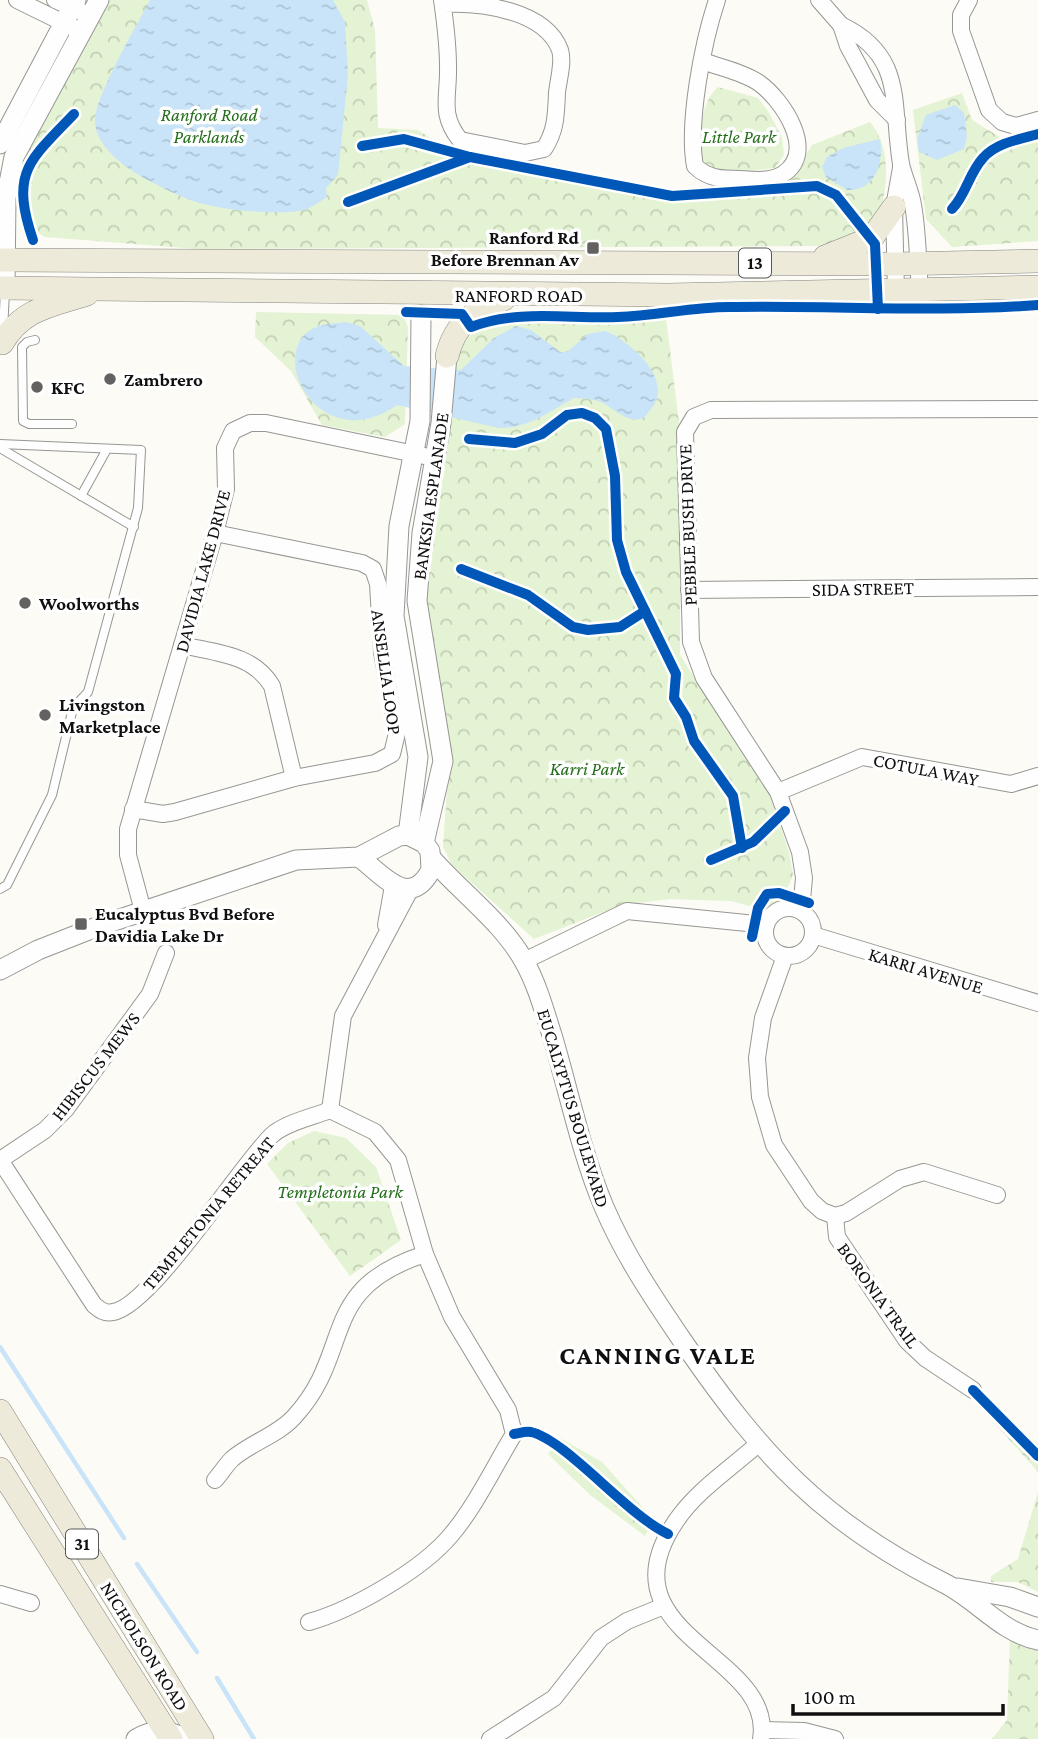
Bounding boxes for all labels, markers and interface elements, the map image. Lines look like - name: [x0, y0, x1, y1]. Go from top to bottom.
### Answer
- park label: Ranford Road Parklands: [161, 104, 258, 147]
- park label: Little Park: [702, 126, 777, 147]
- place label: Ranford Rd Before Brennan Av: [431, 227, 580, 270]
- marker: Ranford Rd Before Brennan Av: [585, 240, 601, 256]
- road number: 13: [739, 248, 771, 278]
- street label: RANFORD ROAD: [455, 285, 583, 306]
- place label: Zambrero: [124, 369, 203, 390]
- marker: Zambrero: [102, 371, 118, 387]
- place label: KFC: [51, 377, 85, 398]
- marker: KFC: [29, 379, 45, 395]
- street label: BANKSIA ESPLANADE: [408, 411, 453, 581]
- street label: PEBBLE BUSH DRIVE: [674, 444, 701, 606]
- street label: DAVIDIA LAKE DRIVE: [171, 487, 234, 655]
- street label: SIDA STREET: [812, 577, 915, 600]
- place label: Woolworths: [38, 593, 139, 614]
- marker: Woolworths: [17, 595, 33, 611]
- street label: ANSELLIA LOOP: [367, 608, 406, 736]
- place label: Livingston Marketplace: [59, 694, 161, 737]
- marker: Livingston Marketplace: [37, 707, 53, 723]
- street label: COTULA WAY: [871, 749, 981, 790]
- park label: Karri Park: [550, 758, 625, 779]
- place label: Eucalyptus Bvd Before Davidia Lake Dr: [95, 903, 275, 946]
- marker: Eucalyptus Bvd Before Davidia Lake Dr: [73, 916, 89, 932]
- street label: KARRI AVENUE: [866, 943, 986, 998]
- street label: EUCALYPTUS BOULEVARD: [533, 1006, 614, 1210]
- street label: HIBISCUS MEWS: [47, 1008, 144, 1124]
- street label: TEMPLETONIA RETREAT: [138, 1132, 279, 1294]
- park label: Templetonia Park: [277, 1181, 403, 1202]
- street label: BORONIA TRAIL: [833, 1238, 924, 1353]
- district label: CANNING VALE: [559, 1341, 757, 1370]
- road number: 31: [66, 1530, 98, 1559]
- street label: NICHOLSON ROAD: [96, 1578, 193, 1715]
- scale bar: [793, 1672, 1003, 1716]
- text: 100 m: [804, 1685, 856, 1709]

